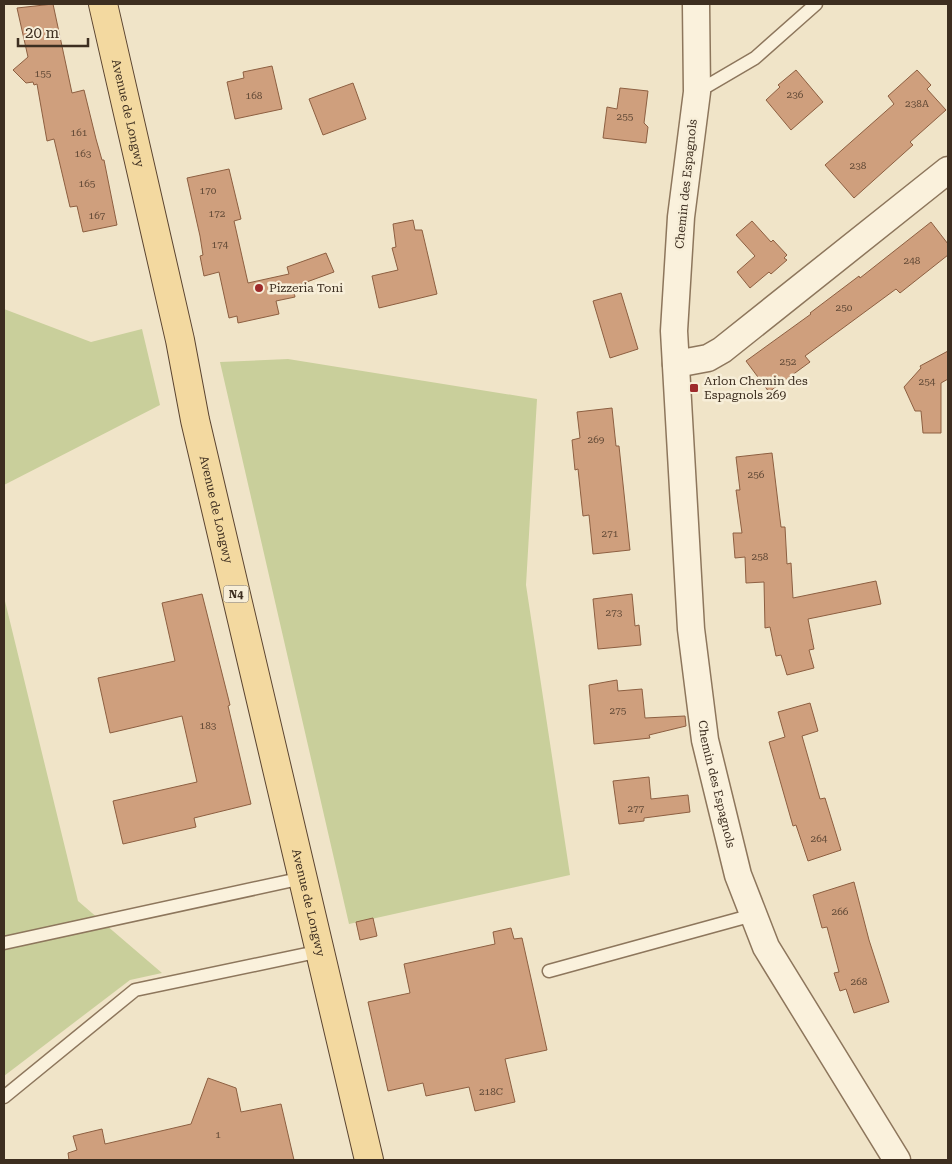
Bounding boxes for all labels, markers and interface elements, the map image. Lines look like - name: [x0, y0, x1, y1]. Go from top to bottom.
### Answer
- scale bar: [18, 15, 88, 47]
- text: 20 m: [25, 24, 60, 42]
- street label: Avenue de Longwy: [109, 58, 147, 169]
- house number: 155: [35, 68, 52, 79]
- house number: 236: [787, 89, 804, 100]
- house number: 168: [246, 90, 263, 101]
- house number: 238A: [905, 98, 929, 109]
- house number: 255: [617, 111, 634, 122]
- street label: Chemin des Espagnols: [672, 118, 700, 250]
- house number: 161: [71, 127, 88, 138]
- house number: 163: [75, 148, 92, 159]
- house number: 238: [850, 160, 867, 171]
- house number: 165: [79, 178, 96, 189]
- house number: 170: [200, 185, 217, 196]
- house number: 172: [209, 208, 226, 219]
- house number: 167: [89, 210, 106, 221]
- house number: 174: [212, 239, 229, 250]
- house number: 248: [904, 255, 921, 266]
- place label: Pizzeria Toni: [269, 281, 343, 295]
- marker: Pizzeria Toni: [253, 282, 265, 294]
- house number: 250: [836, 302, 853, 313]
- house number: 252: [780, 356, 797, 367]
- place label: Arlon Chemin des Espagnols 269: [704, 374, 808, 402]
- house number: 254: [919, 376, 936, 387]
- marker: Arlon Chemin des Espagnols 269: [688, 382, 700, 394]
- house number: 269: [588, 434, 605, 445]
- street label: Avenue de Longwy: [197, 454, 236, 566]
- house number: 256: [748, 469, 765, 480]
- house number: 271: [602, 528, 619, 539]
- house number: 258: [752, 551, 769, 562]
- road number: N4: [224, 586, 248, 602]
- house number: 273: [606, 607, 623, 618]
- house number: 275: [610, 705, 627, 716]
- street label: Chemin des Espagnols: [696, 719, 738, 850]
- house number: 183: [200, 720, 217, 731]
- house number: 277: [628, 803, 645, 814]
- house number: 264: [811, 833, 828, 844]
- street label: Avenue de Longwy: [289, 847, 328, 959]
- house number: 266: [832, 906, 849, 917]
- house number: 268: [851, 976, 868, 987]
- house number: 218C: [479, 1086, 503, 1097]
- house number: 1: [215, 1129, 221, 1140]

